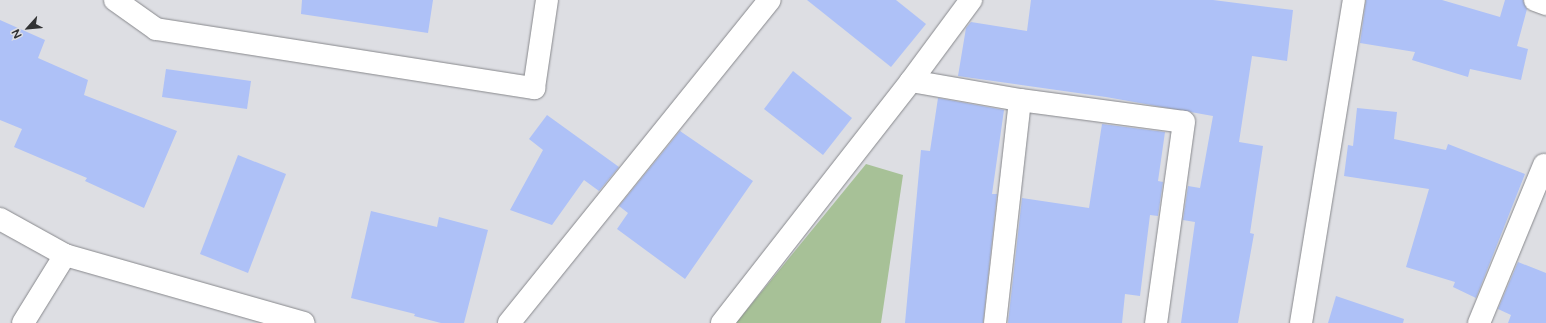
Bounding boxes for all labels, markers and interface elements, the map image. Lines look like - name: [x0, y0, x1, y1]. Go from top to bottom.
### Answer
- north arrow: [8, 8, 48, 48]
- text: N: [9, 27, 25, 41]

